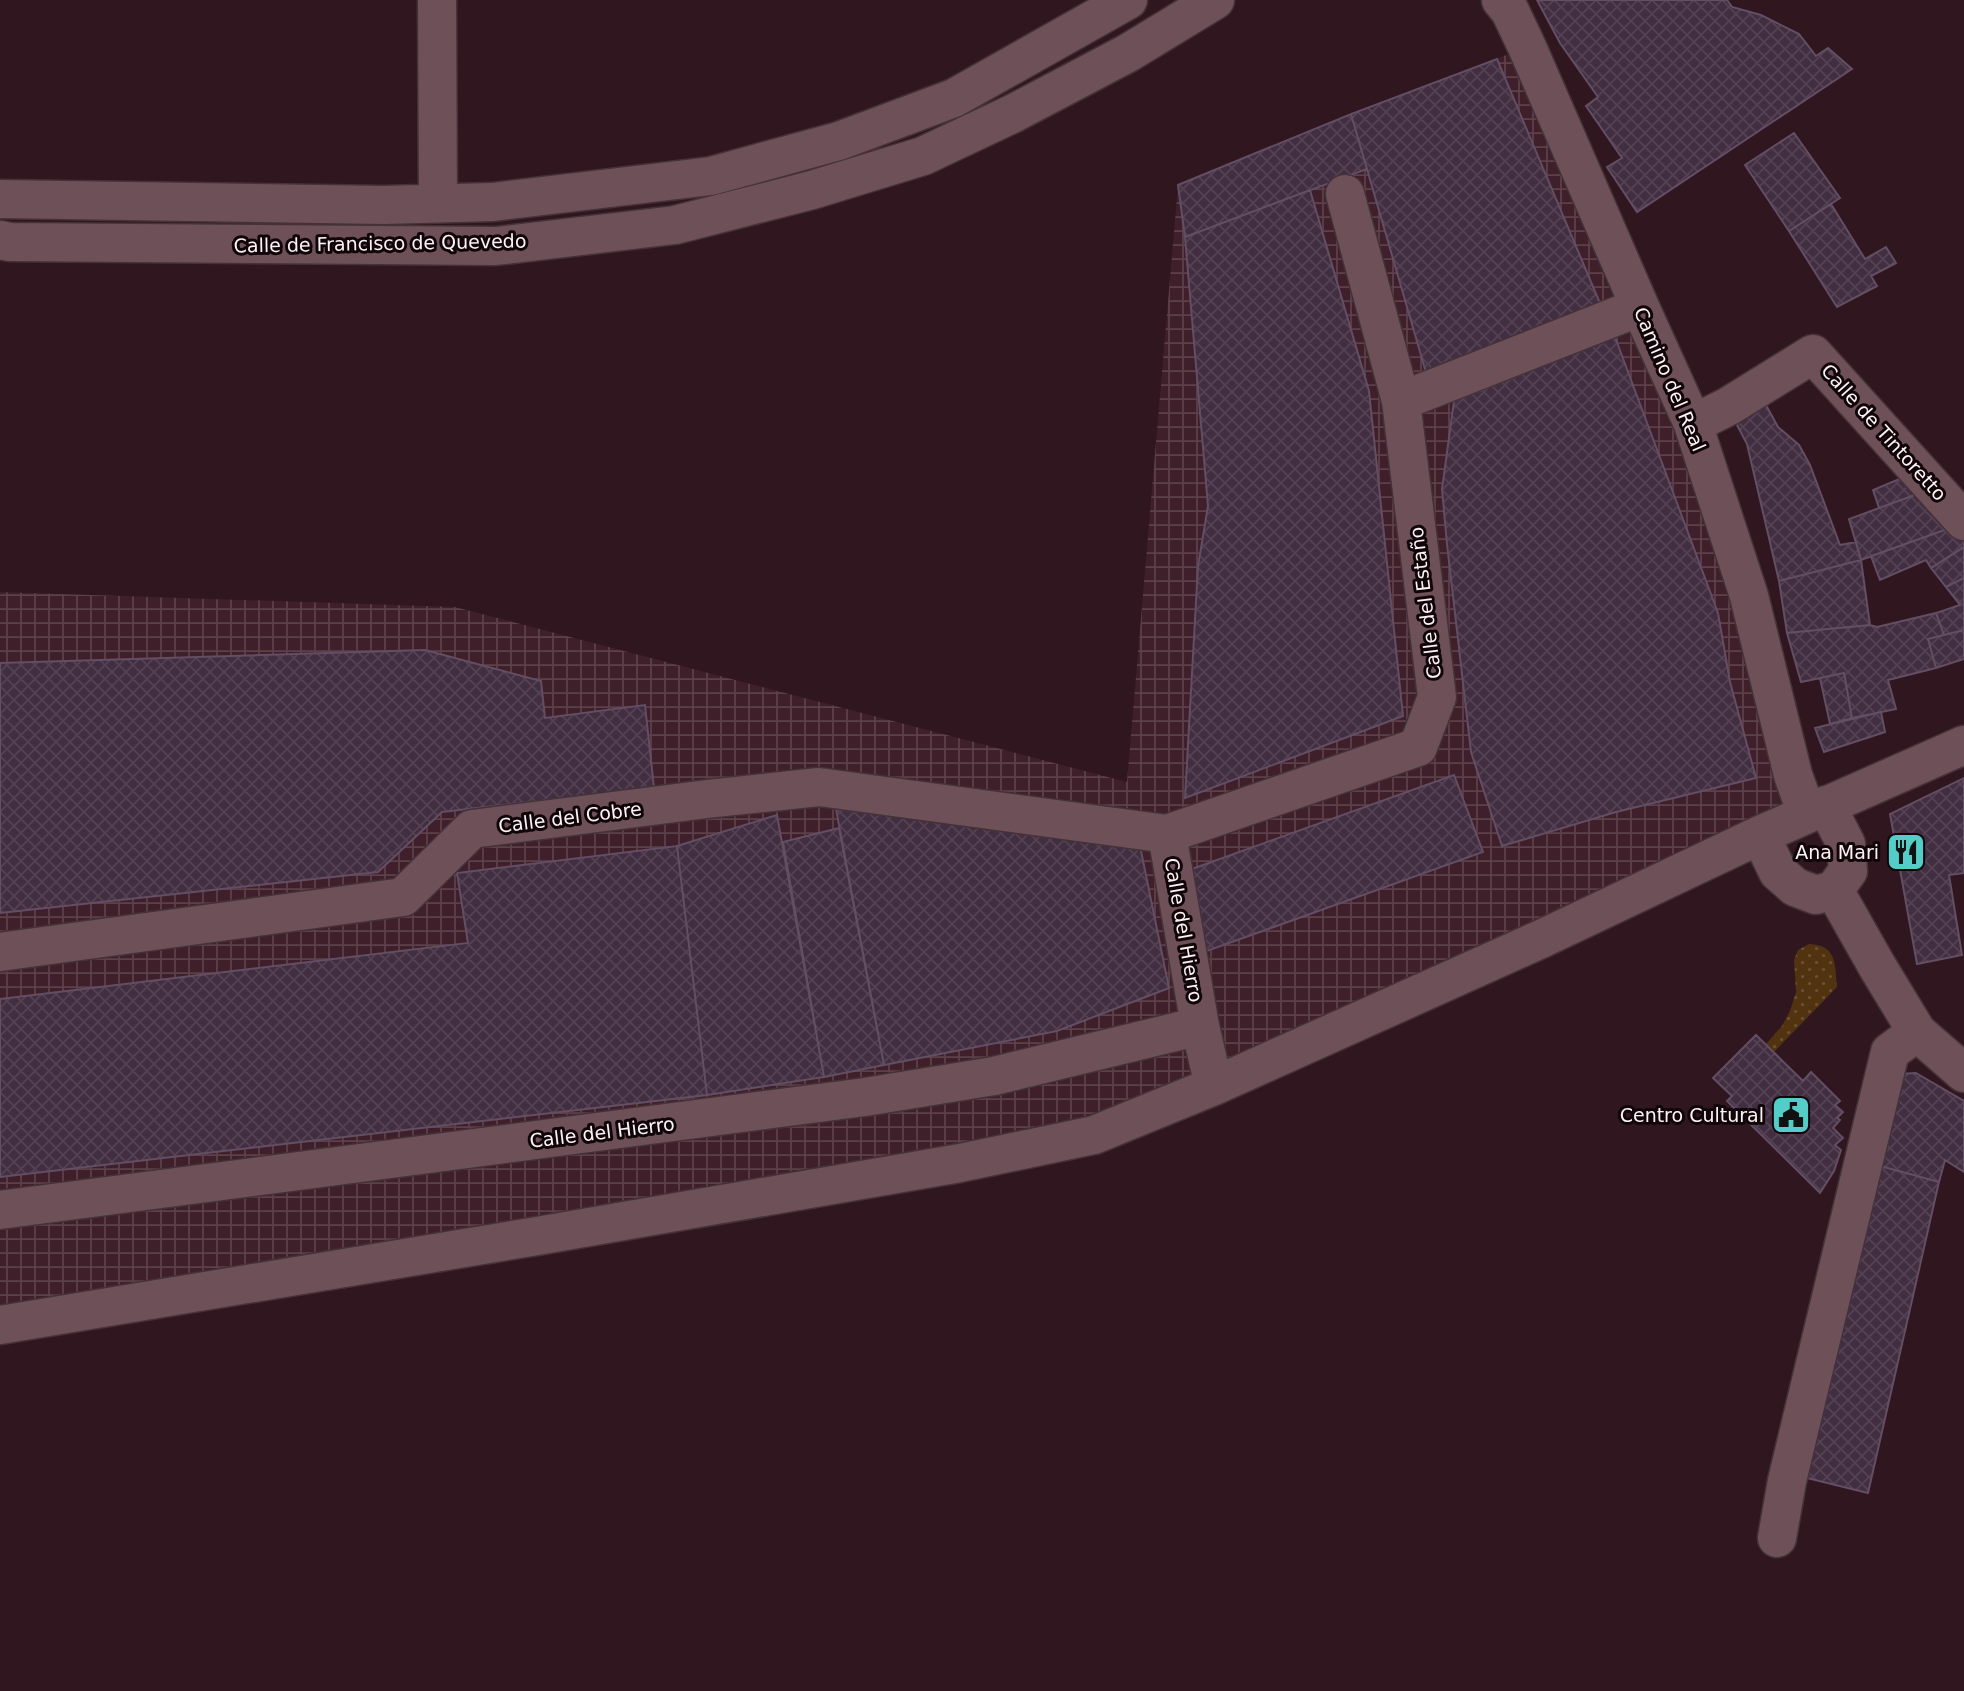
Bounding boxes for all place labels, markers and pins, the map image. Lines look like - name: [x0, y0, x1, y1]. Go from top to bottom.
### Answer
- restaurant icon: Ana Mari: [1885, 831, 1927, 873]
- place label: Ana Mari: [1795, 841, 1879, 863]
- public building icon: Centro Cultural: [1770, 1094, 1812, 1136]
- place label: Centro Cultural: [1620, 1104, 1764, 1126]

